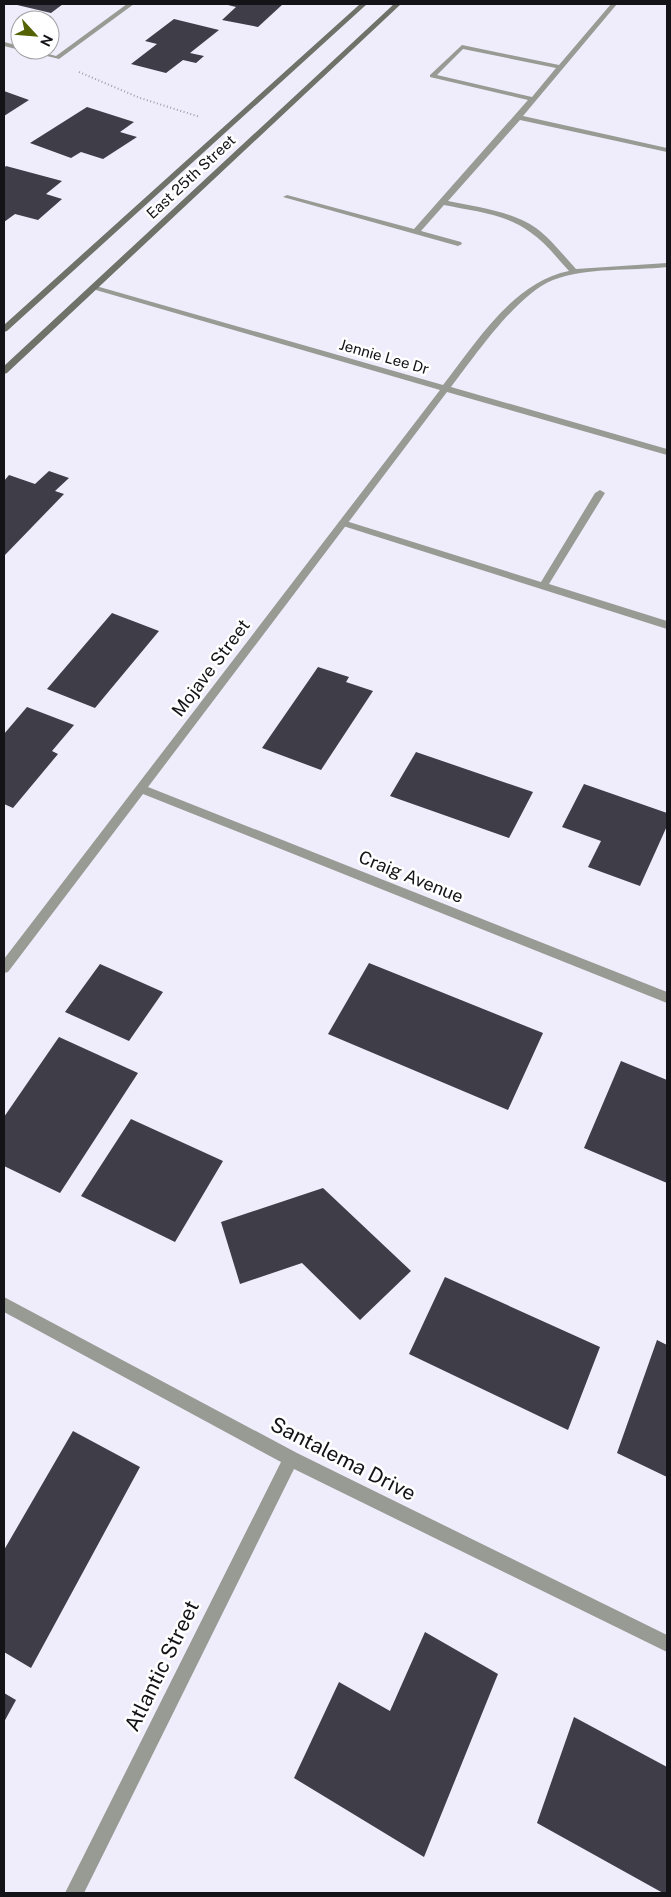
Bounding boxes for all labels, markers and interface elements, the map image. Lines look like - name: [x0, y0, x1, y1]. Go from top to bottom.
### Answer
- north arrow: [10, 10, 60, 60]
- text: N: [37, 32, 56, 49]
- street label: East 25th Street: [143, 131, 239, 222]
- street label: Jennie Lee Dr: [337, 336, 431, 377]
- street label: Mojave Street: [167, 615, 254, 720]
- street label: Craig Avenue: [356, 846, 467, 907]
- street label: Santalema Drive: [266, 1411, 420, 1506]
- street label: Atlantic Street: [119, 1596, 204, 1735]

